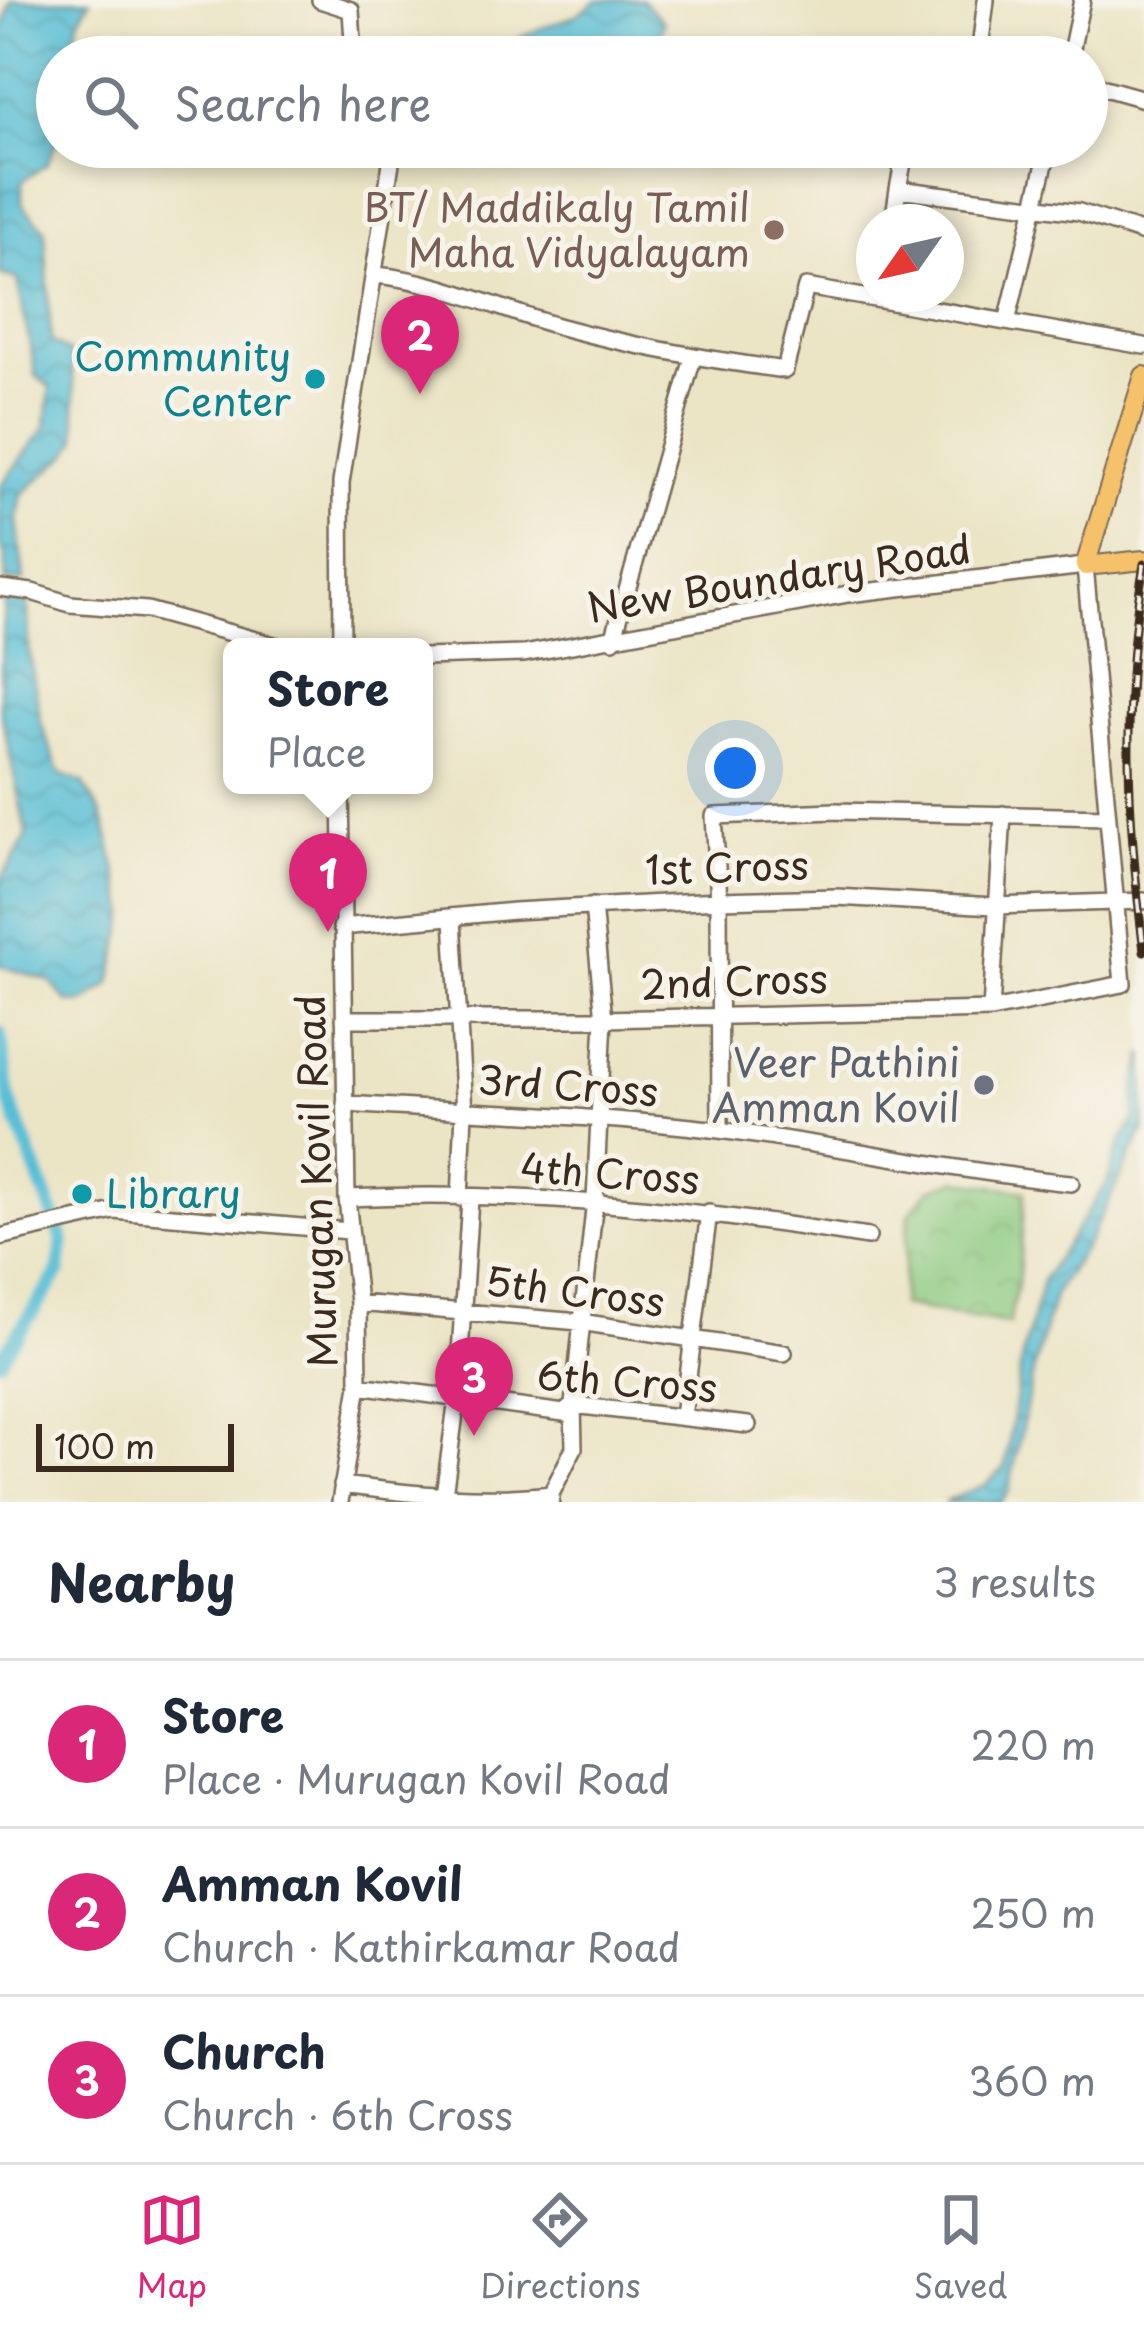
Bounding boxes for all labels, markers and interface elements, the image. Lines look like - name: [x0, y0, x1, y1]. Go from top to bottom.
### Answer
- search box: [36, 36, 1108, 168]
- text: Search here: [174, 68, 431, 136]
- icon: search: [78, 69, 144, 135]
- place label: BT/ Maddikaly Tamil Maha Vidyalayam: [364, 176, 750, 280]
- north arrow: [856, 204, 964, 312]
- marker: BT/ Maddikaly Tamil Maha Vidyalayam: [761, 217, 787, 243]
- pin: 2: [381, 295, 459, 394]
- place label: Community Center: [74, 325, 292, 429]
- marker: Community Center: [302, 366, 328, 392]
- street label: New Boundary Road: [582, 517, 975, 636]
- popup: [223, 638, 433, 794]
- text: Store: [267, 653, 389, 721]
- text: Place: [267, 721, 366, 780]
- your location: [705, 738, 765, 798]
- pin: 1: [289, 833, 367, 932]
- street label: 1st Cross: [644, 833, 810, 898]
- street label: 2nd Cross: [639, 947, 829, 1012]
- street label: Murugan Kovil Road: [279, 993, 350, 1369]
- place label: Veer Pathini Amman Kovil: [712, 1031, 960, 1135]
- street label: 3rd Cross: [476, 1048, 660, 1119]
- marker: Veer Pathini Amman Kovil: [971, 1072, 997, 1098]
- street label: 4th Cross: [519, 1136, 702, 1207]
- place label: Library: [106, 1162, 241, 1221]
- marker: Library: [69, 1181, 95, 1207]
- street label: 5th Cross: [482, 1249, 668, 1330]
- pin: 3: [435, 1337, 513, 1436]
- street label: 6th Cross: [535, 1344, 719, 1415]
- scale bar: [36, 1418, 234, 1471]
- text: 100 m: [54, 1420, 155, 1470]
- text: Nearby: [48, 1542, 235, 1619]
- text: 3 results: [933, 1551, 1096, 1610]
- text: Store: [162, 1680, 284, 1748]
- text: 1: [78, 1714, 96, 1773]
- text: 220 m: [971, 1714, 1096, 1773]
- text: Place · Murugan Kovil Road: [162, 1748, 671, 1807]
- text: Amman Kovil: [162, 1848, 463, 1916]
- text: 2: [73, 1882, 101, 1941]
- text: 250 m: [971, 1882, 1096, 1941]
- text: Church · Kathirkamar Road: [162, 1916, 681, 1975]
- text: Church: [162, 2016, 326, 2084]
- text: 3: [74, 2050, 100, 2109]
- text: 360 m: [968, 2050, 1096, 2109]
- text: Church · 6th Cross: [162, 2084, 513, 2143]
- tab: Map: [137, 2187, 207, 2309]
- tab: Directions: [480, 2187, 641, 2309]
- tab: Saved: [914, 2187, 1007, 2309]

